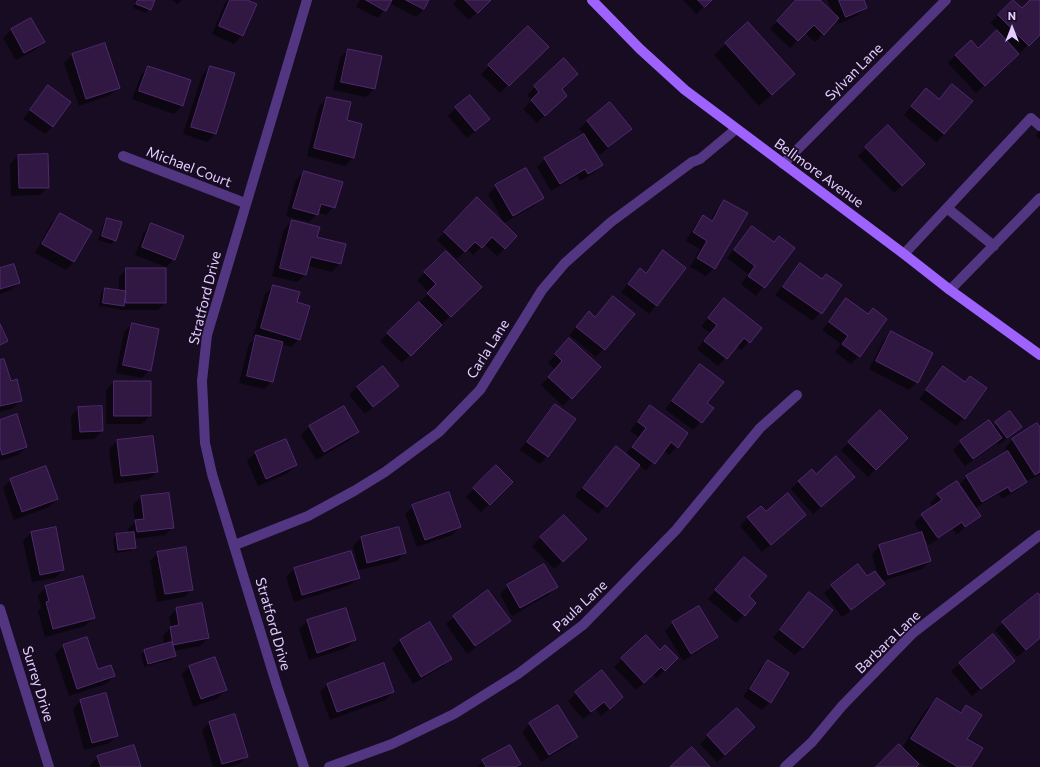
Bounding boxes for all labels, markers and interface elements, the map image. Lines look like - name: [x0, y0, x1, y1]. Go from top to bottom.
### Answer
- north arrow: [992, 8, 1032, 48]
- text: N: [1008, 9, 1016, 22]
- street label: Sylvan Lane: [822, 40, 886, 104]
- street label: Bellmore Avenue: [771, 135, 867, 211]
- street label: Michael Court: [144, 143, 234, 191]
- street label: Stratford Drive: [185, 249, 225, 347]
- street label: Carla Lane: [463, 316, 513, 382]
- street label: Stratford Drive: [252, 576, 294, 672]
- street label: Paula Lane: [549, 577, 611, 635]
- street label: Barbara Lane: [852, 607, 924, 677]
- street label: Surrey Drive: [19, 644, 57, 724]

